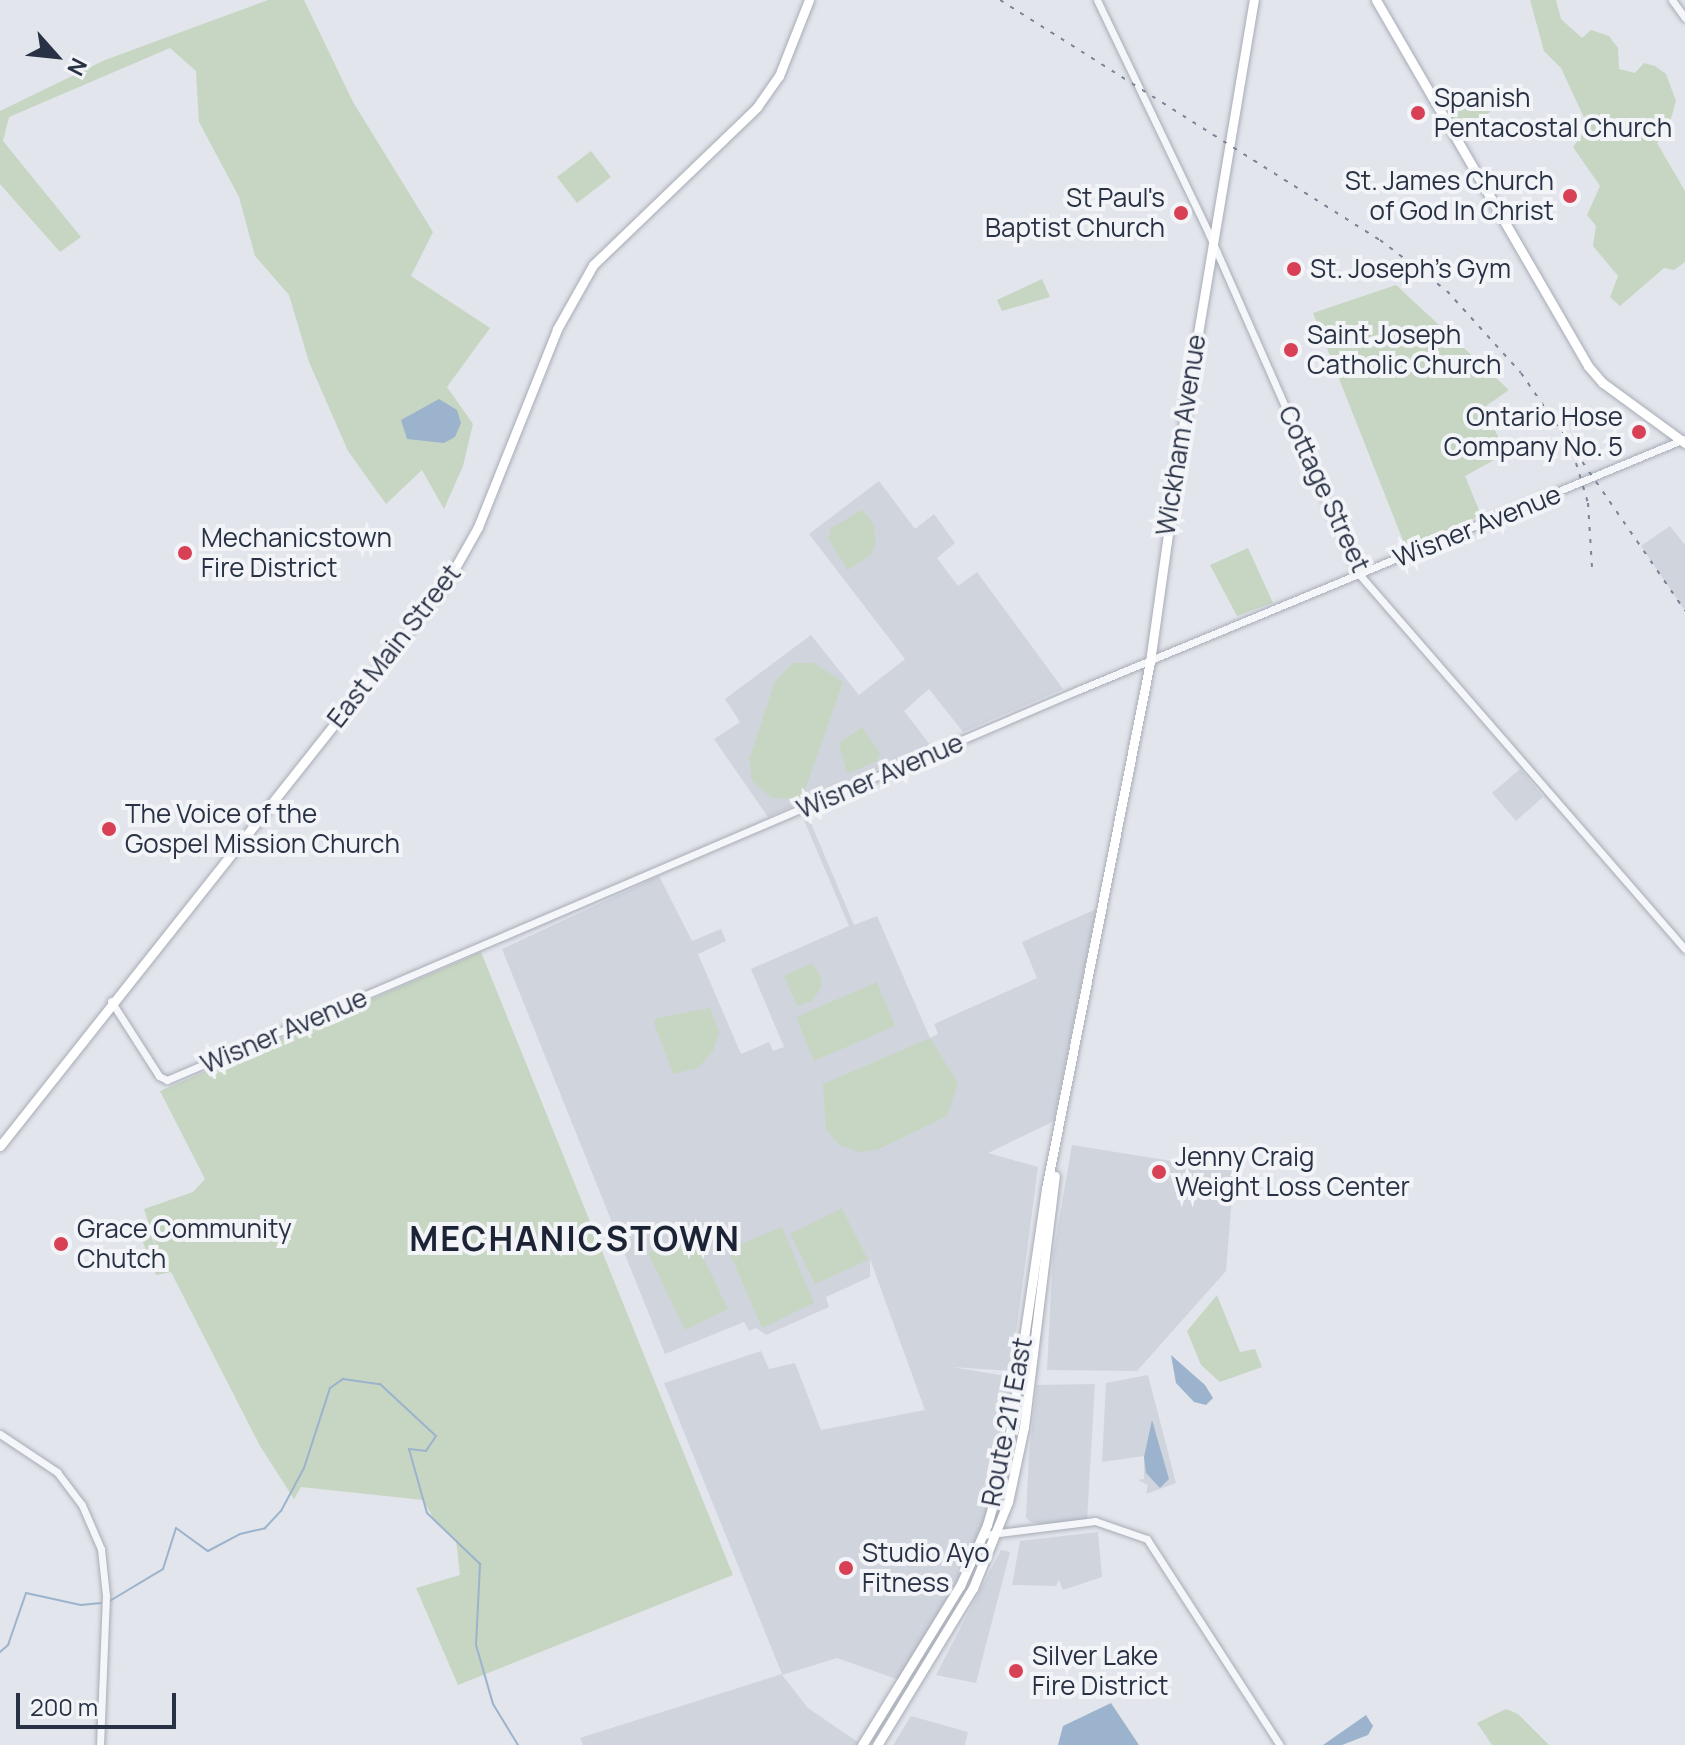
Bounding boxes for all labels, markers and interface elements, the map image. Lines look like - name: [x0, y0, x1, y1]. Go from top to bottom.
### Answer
- north arrow: [16, 16, 96, 96]
- text: N: [60, 53, 94, 81]
- place label: Spanish Pentacostal Church: [1434, 82, 1672, 144]
- marker: Spanish Pentacostal Church: [1409, 104, 1427, 122]
- place label: St. James Church of God In Christ: [1345, 165, 1554, 226]
- place label: St Paul's Baptist Church: [985, 182, 1165, 244]
- marker: St. James Church of God In Christ: [1561, 187, 1579, 205]
- marker: St Paul's Baptist Church: [1172, 204, 1190, 222]
- place label: St. Joseph's Gym: [1310, 253, 1511, 285]
- marker: St. Joseph's Gym: [1285, 260, 1303, 278]
- place label: Saint Joseph Catholic Church: [1307, 319, 1501, 380]
- street label: Wickham Avenue: [1150, 332, 1212, 538]
- marker: Saint Joseph Catholic Church: [1282, 341, 1300, 359]
- street label: Cottage Street: [1272, 401, 1376, 577]
- place label: Ontario Hose Company No. 5: [1444, 401, 1623, 462]
- marker: Ontario Hose Company No. 5: [1630, 423, 1648, 441]
- street label: Wisner Avenue: [1389, 478, 1565, 574]
- place label: Mechanicstown Fire District: [201, 522, 392, 584]
- marker: Mechanicstown Fire District: [176, 544, 194, 562]
- street label: East Main Street: [321, 558, 467, 734]
- street label: Wisner Avenue: [792, 727, 968, 825]
- place label: The Voice of the Gospel Mission Church: [125, 798, 400, 860]
- marker: The Voice of the Gospel Mission Church: [100, 820, 118, 838]
- street label: Wisner Avenue: [196, 982, 372, 1080]
- place label: Jenny Craig Weight Loss Center: [1175, 1141, 1410, 1202]
- marker: Jenny Craig Weight Loss Center: [1150, 1163, 1168, 1181]
- place label: Grace Community Chutch: [77, 1213, 292, 1274]
- district label: MECHANICSTOWN: [409, 1219, 741, 1259]
- marker: Grace Community Chutch: [52, 1235, 70, 1253]
- street label: Route 211 East: [975, 1335, 1039, 1509]
- place label: Studio Ayo Fitness: [862, 1537, 990, 1598]
- marker: Studio Ayo Fitness: [837, 1559, 855, 1577]
- place label: Silver Lake Fire District: [1032, 1640, 1169, 1702]
- marker: Silver Lake Fire District: [1007, 1662, 1025, 1680]
- scale bar: [20, 1677, 180, 1727]
- text: 200 m: [30, 1690, 98, 1723]

